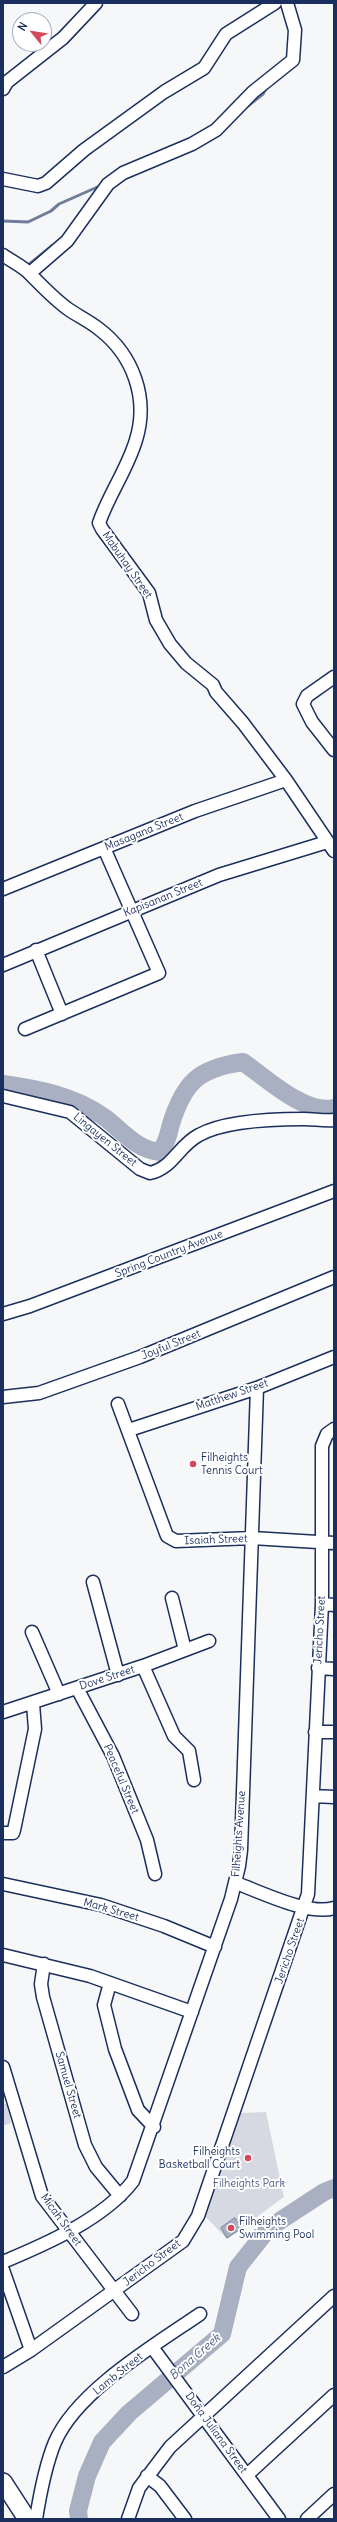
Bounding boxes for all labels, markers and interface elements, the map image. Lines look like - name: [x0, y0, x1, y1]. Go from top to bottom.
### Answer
- north arrow: [12, 12, 52, 52]
- text: N: [15, 20, 30, 33]
- street label: Mabuhay Street: [99, 529, 155, 601]
- street label: Masagana Street: [103, 810, 185, 854]
- street label: Kapisanan Street: [122, 876, 204, 920]
- street label: Lingayen Street: [71, 1110, 139, 1170]
- street label: Spring Country Avenue: [113, 1227, 225, 1281]
- street label: Joyful Street: [140, 1327, 202, 1363]
- street label: Matthew Street: [194, 1376, 270, 1414]
- place label: Filheights Tennis Court: [201, 1451, 263, 1477]
- marker: Filheights Tennis Court: [188, 1459, 198, 1469]
- street label: Isaiah Street: [184, 1532, 248, 1548]
- street label: Jericho Street: [312, 1595, 328, 1665]
- street label: Dove Street: [78, 1663, 136, 1693]
- street label: Peaceful Street: [100, 1742, 142, 1816]
- street label: Filheights Avenue: [229, 1790, 249, 1878]
- street label: Mark Street: [82, 1896, 140, 1924]
- street label: Jericho Street: [273, 1916, 307, 1986]
- street label: Samuel Street: [52, 2050, 84, 2120]
- place label: Filheights Basketball Court: [159, 2145, 240, 2171]
- marker: Filheights Basketball Court: [243, 2153, 253, 2163]
- park label: Filheights Park: [213, 2177, 285, 2191]
- street label: Micah Street: [38, 2191, 84, 2249]
- place label: Filheights Swimming Pool: [239, 2215, 314, 2241]
- marker: Filheights Swimming Pool: [226, 2223, 236, 2233]
- street label: Jericho Street: [121, 2237, 183, 2289]
- water label: Bona Creek: [167, 2331, 223, 2383]
- street label: Lamb Street: [91, 2350, 145, 2398]
- street label: Doña Juliana Street: [182, 2390, 250, 2476]

